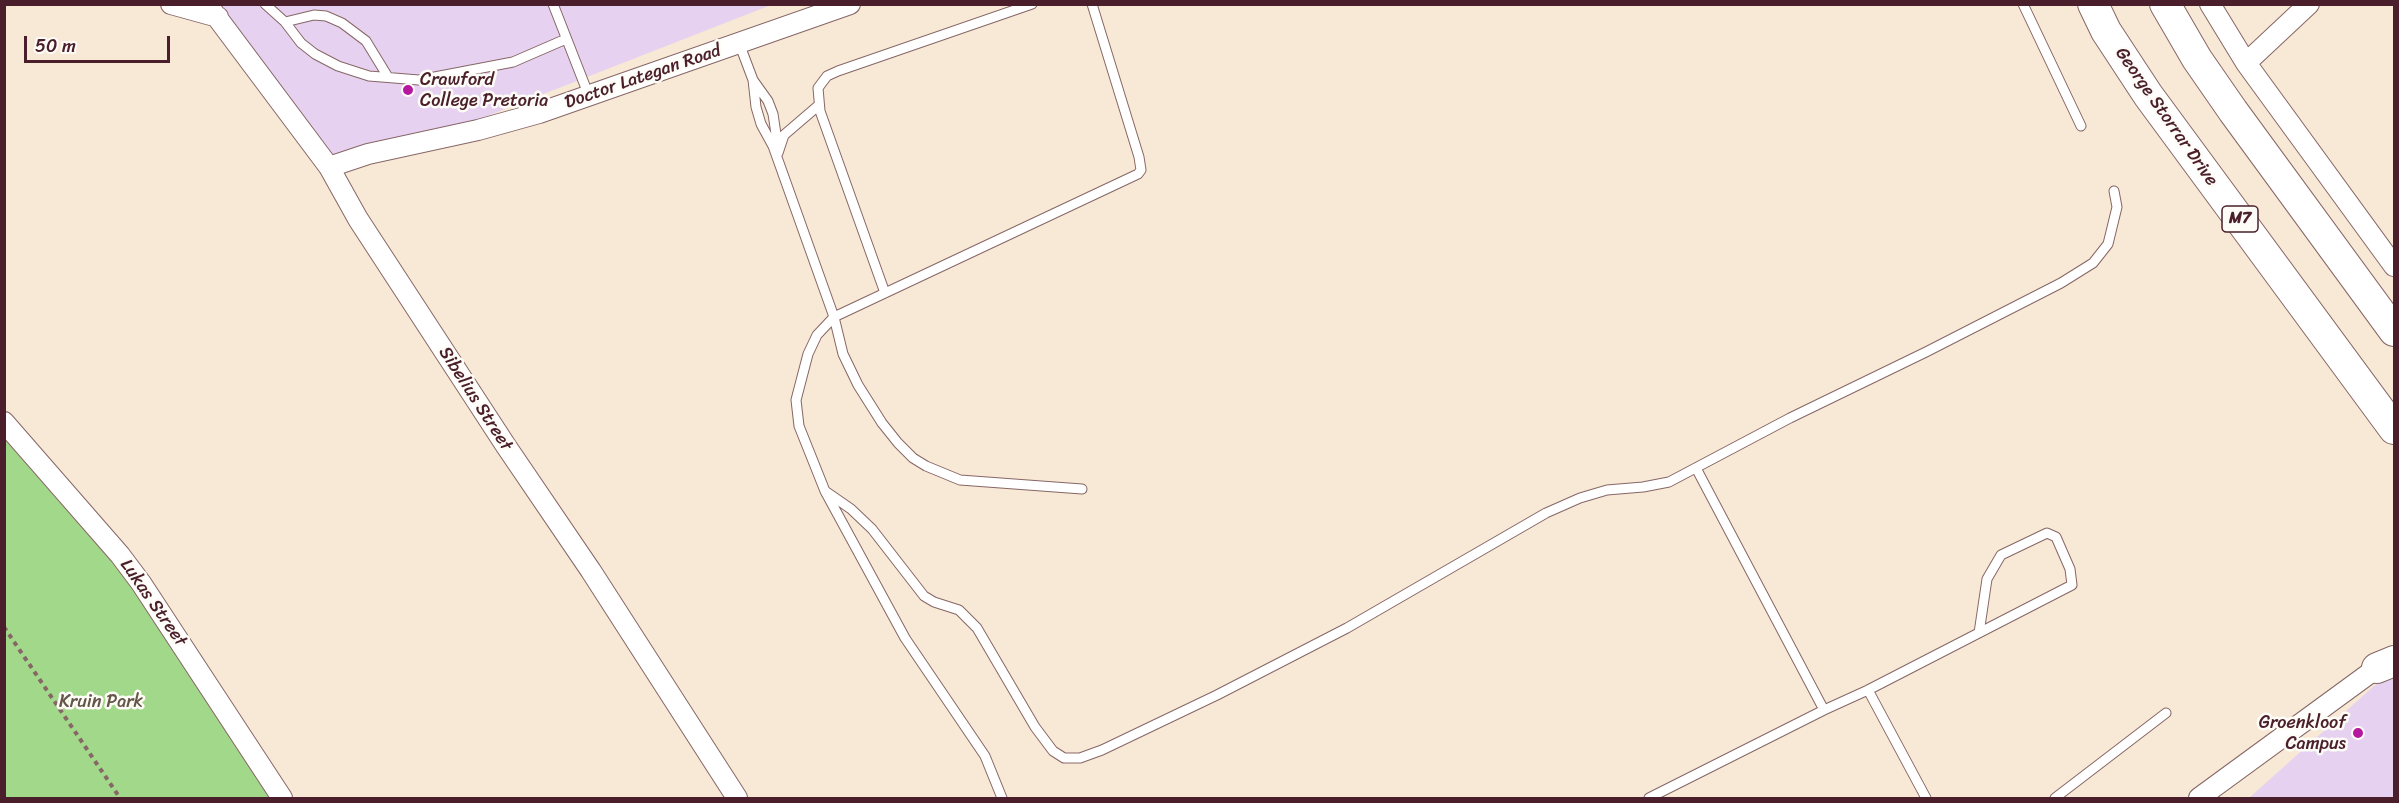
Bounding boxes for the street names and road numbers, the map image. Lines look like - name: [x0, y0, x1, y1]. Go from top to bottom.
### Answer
- street label: Doctor Lategan Road: [562, 40, 724, 114]
- street label: George Storrar Drive: [2110, 43, 2222, 191]
- road number: M7: [2222, 206, 2258, 232]
- street label: Sibelius Street: [433, 343, 517, 455]
- street label: Lukas Street: [115, 555, 191, 651]

